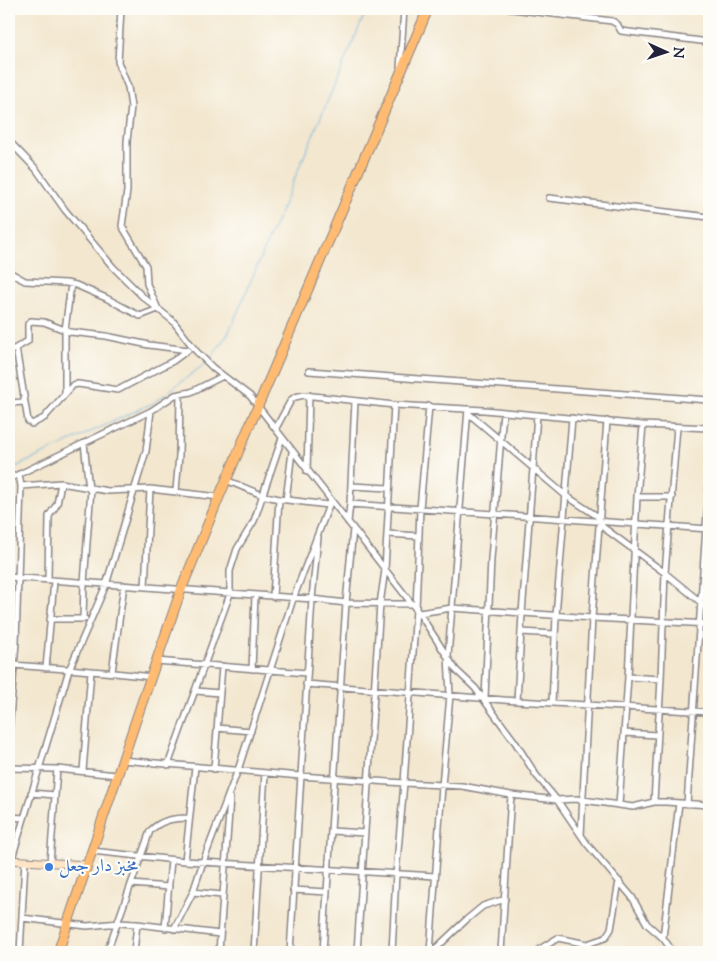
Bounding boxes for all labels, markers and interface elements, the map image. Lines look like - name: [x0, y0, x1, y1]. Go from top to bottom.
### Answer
- north arrow: [640, 28, 690, 78]
- text: N: [667, 46, 687, 59]
- place label: مخبز دار جعل: [59, 854, 138, 880]
- marker: مخبز دار جعل: [43, 861, 55, 873]

